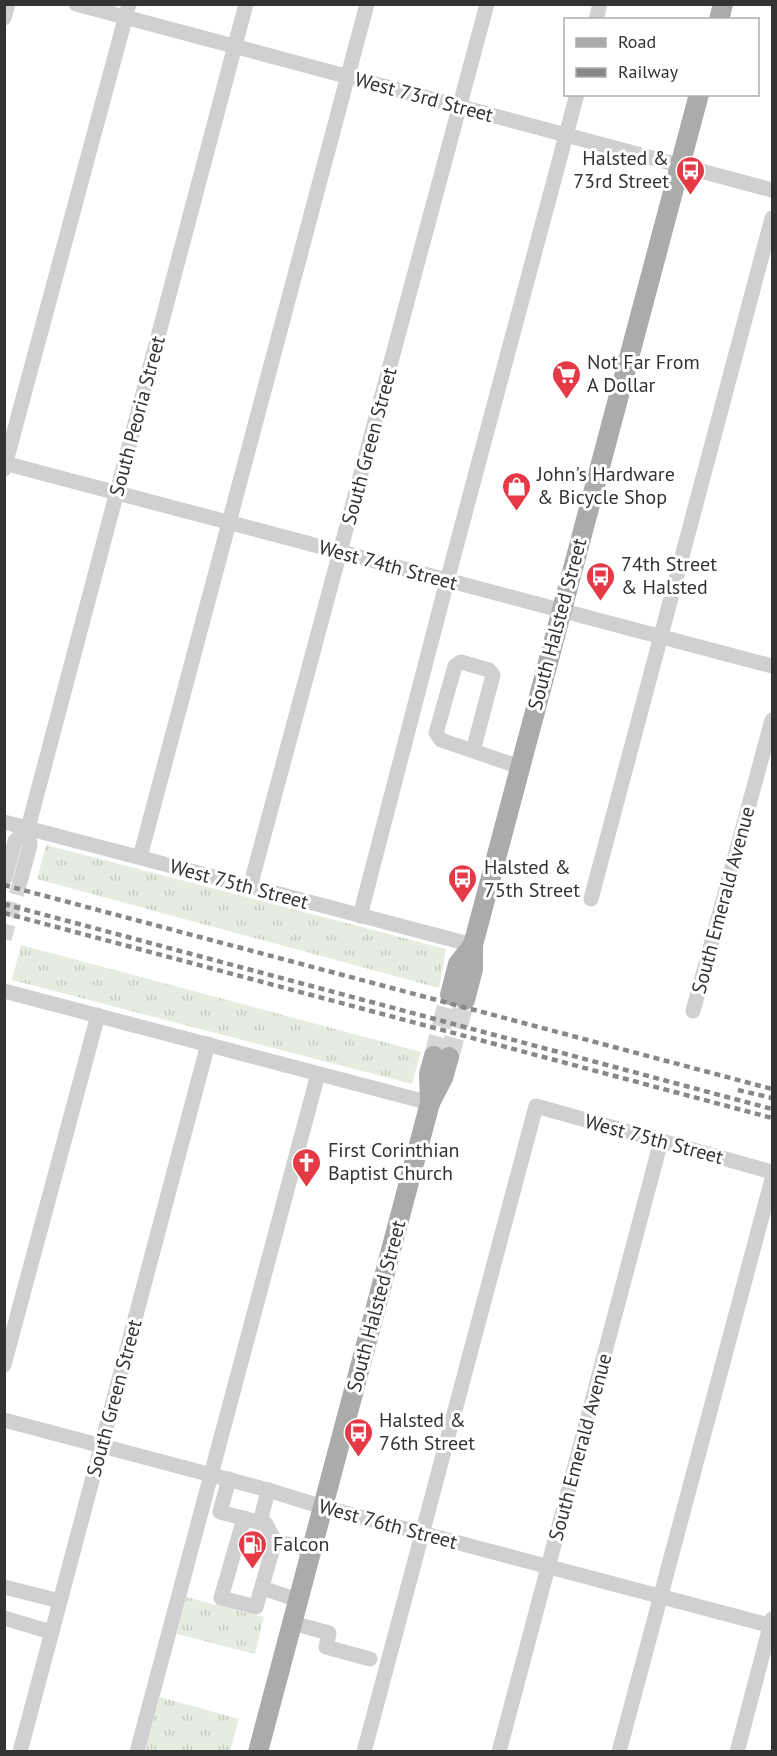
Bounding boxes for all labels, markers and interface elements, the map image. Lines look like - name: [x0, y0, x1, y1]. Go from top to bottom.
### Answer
- legend: [564, 18, 759, 96]
- text: Road: [618, 30, 656, 53]
- text: Railway: [618, 60, 679, 83]
- street label: West 73rd Street: [352, 66, 496, 128]
- place label: Halsted & 73rd Street: [573, 145, 669, 194]
- bus stop icon: Halsted & 73rd Street: [674, 154, 706, 196]
- street label: South Peoria Street: [103, 333, 171, 499]
- place label: Not Far From A Dollar: [587, 349, 700, 398]
- supermarket icon: Not Far From A Dollar: [550, 358, 582, 400]
- street label: South Green Street: [336, 364, 403, 527]
- place label: John's Hardware & Bicycle Shop: [536, 461, 675, 510]
- shop icon: John's Hardware & Bicycle Shop: [500, 470, 532, 512]
- street label: West 74th Street: [316, 534, 460, 596]
- street label: South Halsted Street: [522, 535, 592, 713]
- place label: 74th Street & Halsted: [621, 551, 717, 600]
- bus stop icon: 74th Street & Halsted: [584, 560, 616, 602]
- street label: South Emerald Avenue: [685, 804, 761, 996]
- street label: West 75th Street: [167, 853, 311, 915]
- place label: Halsted & 75th Street: [484, 854, 580, 903]
- bus stop icon: Halsted & 75th Street: [447, 862, 479, 904]
- street label: West 75th Street: [582, 1108, 726, 1170]
- place label: First Corinthian Baptist Church: [328, 1137, 460, 1186]
- church icon: First Corinthian Baptist Church: [291, 1146, 323, 1188]
- street label: South Halsted Street: [341, 1217, 411, 1395]
- street label: South Green Street: [81, 1316, 148, 1479]
- street label: South Emerald Avenue: [542, 1351, 618, 1543]
- place label: Halsted & 76th Street: [379, 1407, 475, 1456]
- bus stop icon: Halsted & 76th Street: [342, 1416, 374, 1458]
- street label: West 76th Street: [316, 1493, 460, 1555]
- fuel station icon: Falcon: [236, 1528, 268, 1570]
- place label: Falcon: [273, 1531, 329, 1557]

